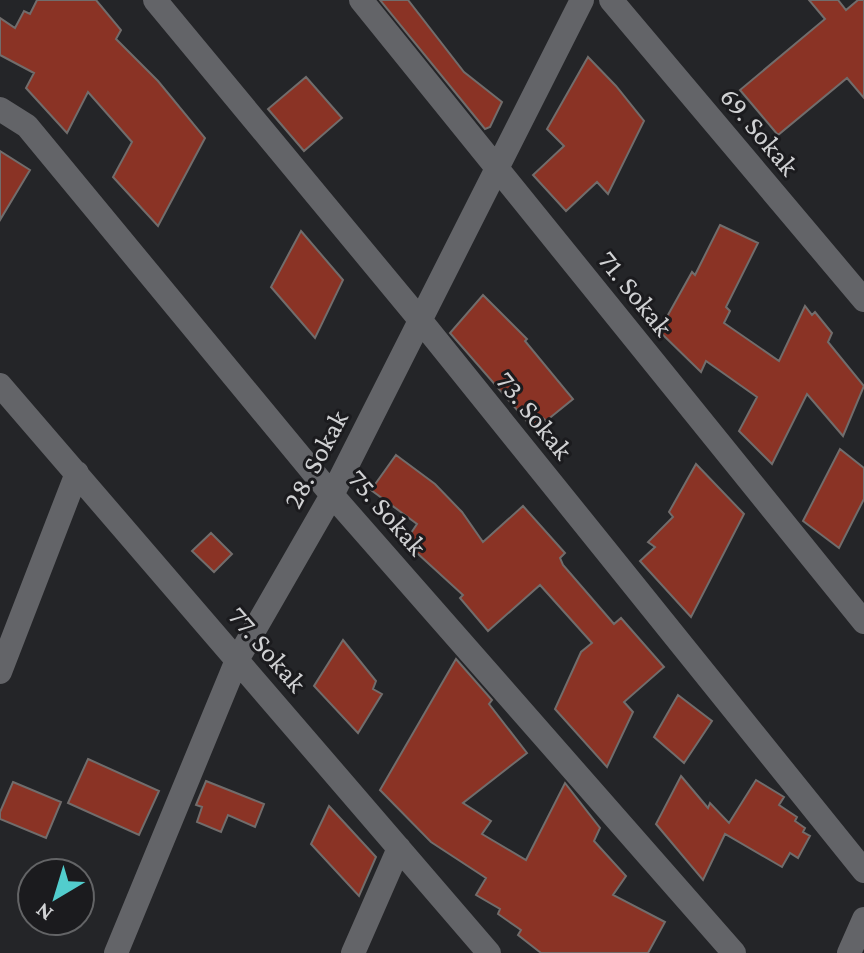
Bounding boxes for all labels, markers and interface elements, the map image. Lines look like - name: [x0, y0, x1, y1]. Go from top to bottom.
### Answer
- street label: 69. Sokak: [714, 81, 806, 182]
- street label: 71. Sokak: [592, 245, 680, 343]
- street label: 73. Sokak: [490, 365, 580, 466]
- street label: 28. Sokak: [277, 404, 354, 513]
- street label: 75. Sokak: [342, 463, 434, 562]
- street label: 77. Sokak: [222, 600, 313, 699]
- north arrow: [16, 857, 96, 937]
- text: N: [30, 898, 58, 927]

